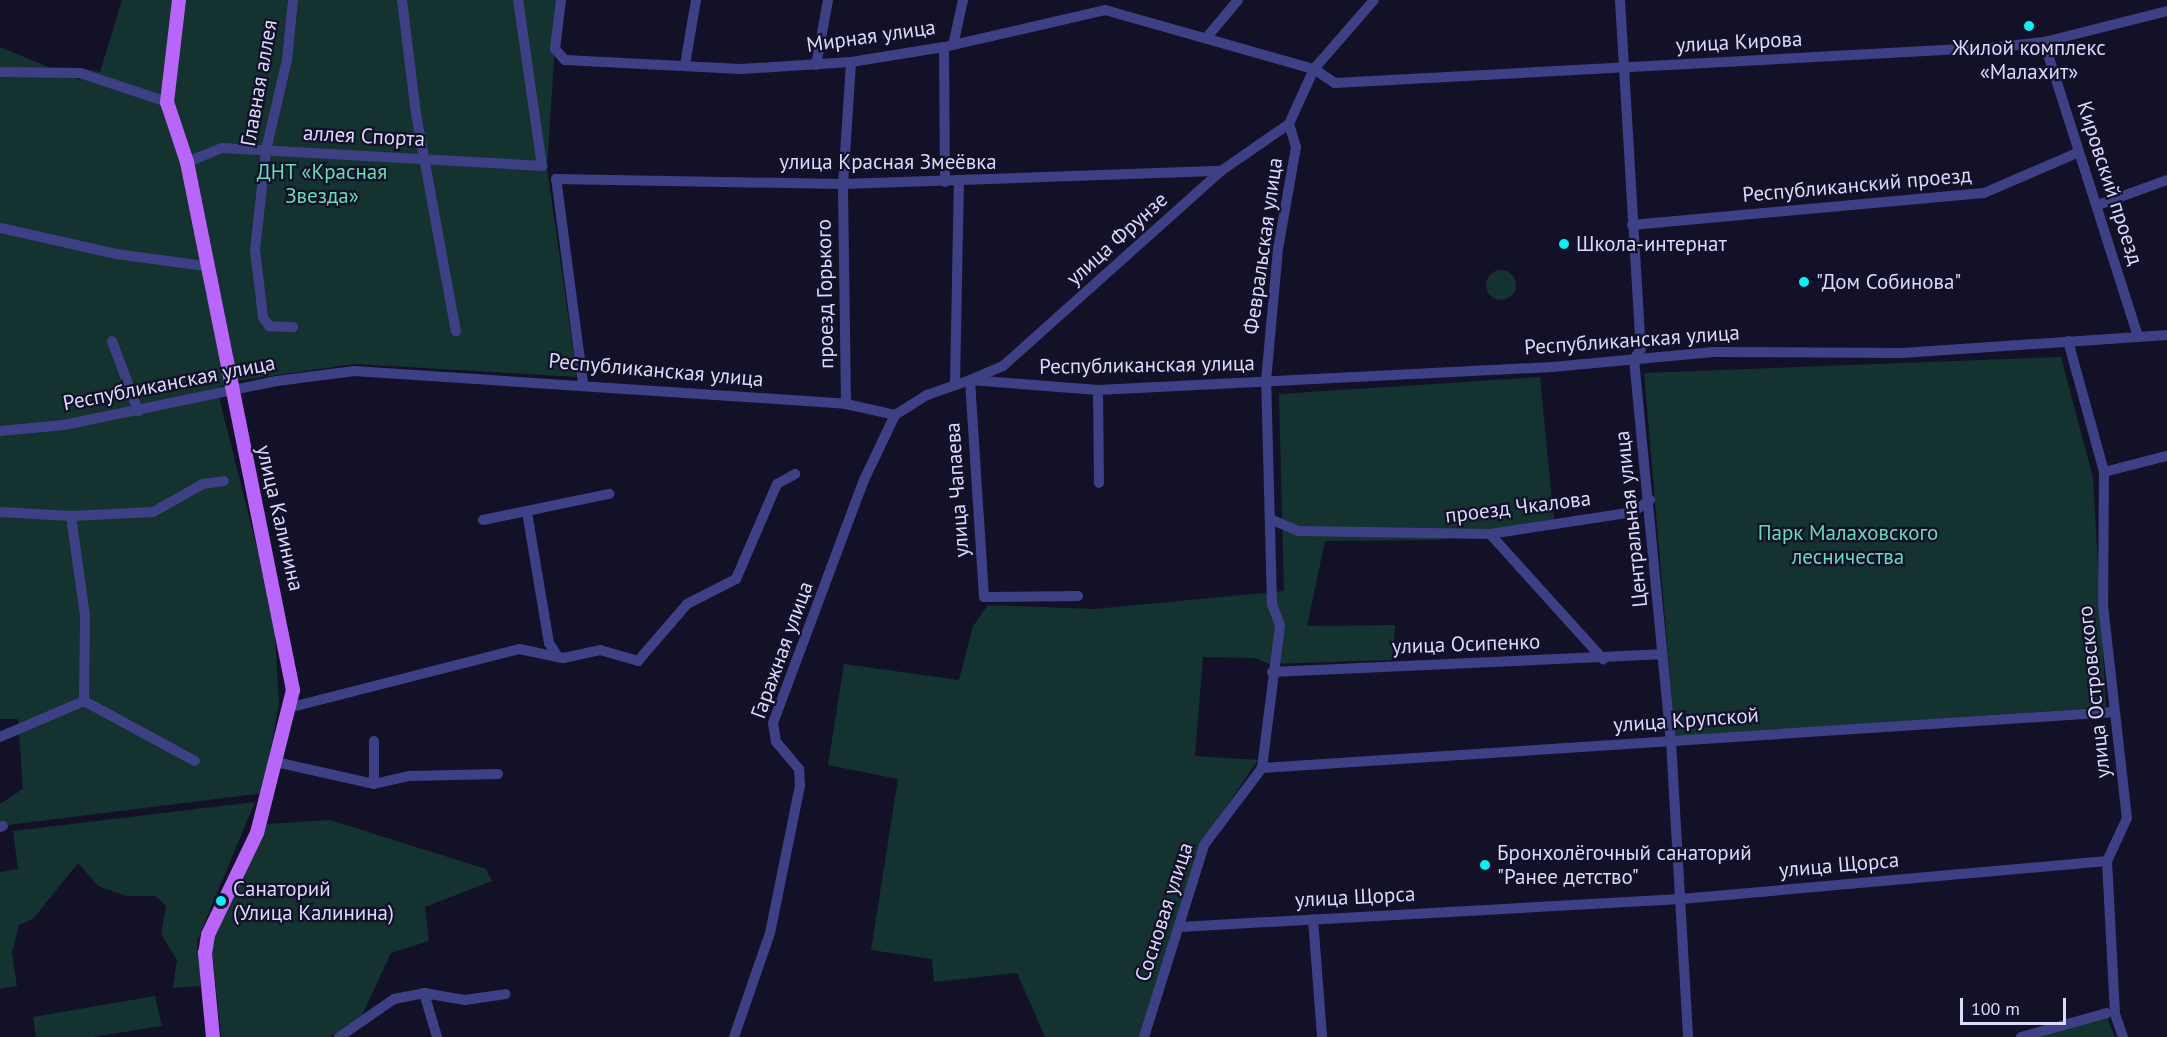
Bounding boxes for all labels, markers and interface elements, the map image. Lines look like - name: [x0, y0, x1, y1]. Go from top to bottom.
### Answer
- street label: Мирная улица: [805, 14, 937, 58]
- street label: Главная аллея: [235, 18, 283, 148]
- marker: Жилой комплекс «Малахит»: [2022, 19, 2036, 33]
- street label: улица Кирова: [1675, 26, 1803, 58]
- place label: Жилой комплекс «Малахит»: [1952, 35, 2106, 85]
- street label: Кировский проезд: [2072, 98, 2148, 268]
- street label: аллея Спорта: [302, 120, 426, 152]
- street label: улица Красная Змеёвка: [779, 149, 997, 175]
- street label: Февральская улица: [1238, 156, 1288, 336]
- park label: ДНТ «Красная Звезда»: [256, 159, 388, 209]
- street label: Республиканский проезд: [1741, 162, 1973, 208]
- street label: улица Фрунзе: [1061, 187, 1173, 291]
- street label: проезд Горького: [811, 219, 839, 369]
- place label: Школа-интернат: [1576, 231, 1727, 257]
- marker: Школа-интернат: [1557, 237, 1571, 251]
- place label: "Дом Собинова": [1816, 269, 1961, 295]
- marker: "Дом Собинова": [1797, 275, 1811, 289]
- street label: Республиканская улица: [1523, 320, 1741, 360]
- street label: Республиканская улица: [547, 348, 765, 392]
- street label: Республиканская улица: [61, 350, 277, 416]
- street label: Республиканская улица: [1039, 351, 1255, 379]
- street label: улица Чапаева: [940, 422, 974, 558]
- street label: Центральная улица: [1609, 430, 1653, 608]
- street label: улица Калинина: [251, 443, 309, 593]
- street label: проезд Чкалова: [1444, 486, 1592, 528]
- park label: Парк Малаховского лесничества: [1758, 520, 1938, 570]
- street label: Гаражная улица: [746, 578, 818, 722]
- street label: улица Островского: [2072, 605, 2116, 779]
- street label: улица Осипенко: [1391, 629, 1541, 659]
- street label: улица Крупской: [1612, 702, 1760, 738]
- street label: Сосновая улица: [1130, 839, 1198, 985]
- place label: Бронхолёгочный санаторий "Ранее детство": [1497, 840, 1752, 890]
- street label: улица Щорса: [1778, 847, 1900, 883]
- marker: Бронхолёгочный санаторий "Ранее детство": [1478, 858, 1492, 872]
- place label: Санаторий (Улица Калинина): [233, 876, 394, 926]
- street label: улица Щорса: [1294, 881, 1416, 913]
- marker: Санаторий (Улица Калинина): [214, 894, 228, 908]
- scale bar: [1963, 986, 2070, 1024]
- text: 100 m: [1971, 997, 2020, 1020]

